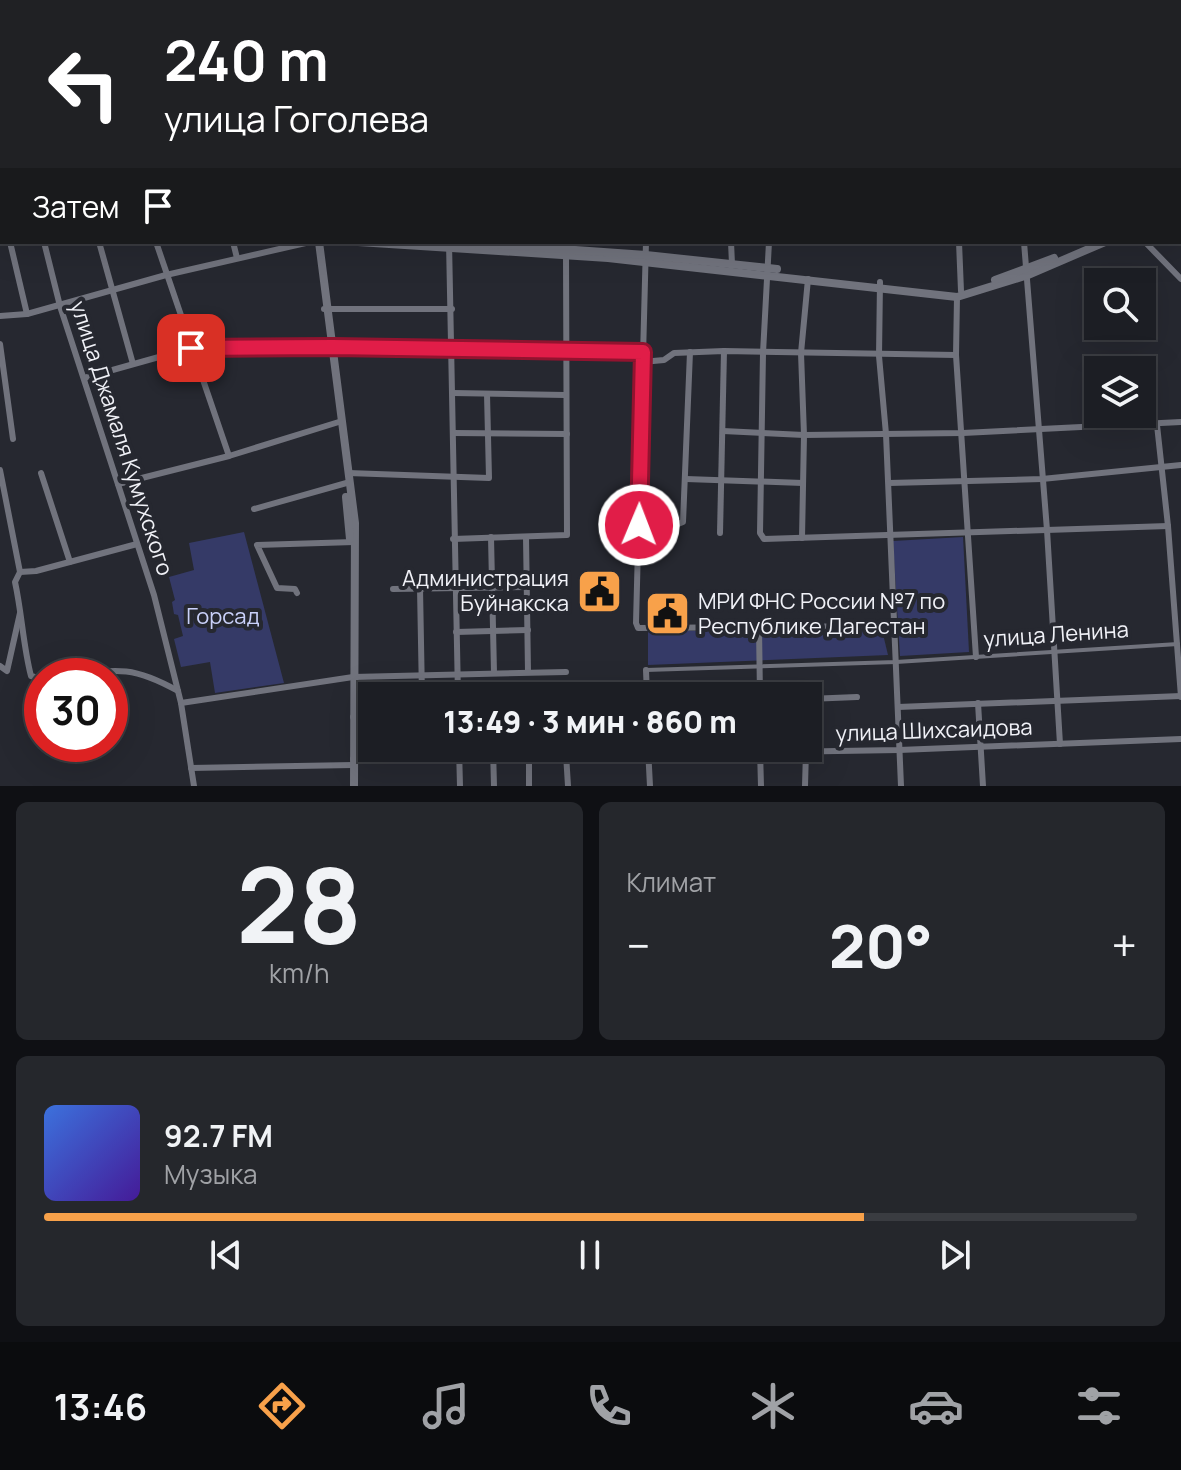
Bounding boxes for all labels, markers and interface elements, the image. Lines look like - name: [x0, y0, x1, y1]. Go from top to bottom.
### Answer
- text: 240 m: [164, 21, 329, 98]
- icon: left: [32, 32, 136, 136]
- text: улица Гоголева: [164, 94, 429, 143]
- icon: arrive: [136, 184, 180, 228]
- text: Затем: [32, 186, 120, 227]
- map controls: [1084, 268, 1156, 428]
- button: search: [1084, 268, 1156, 340]
- street label: улица Джамаля Кумухского: [63, 297, 181, 579]
- pin: [157, 314, 225, 382]
- icon: arrive: [169, 326, 213, 370]
- button: layers: [1084, 356, 1156, 428]
- position arrow: [597, 483, 681, 567]
- place label: Администрация Буйнакска: [402, 563, 569, 618]
- public building icon: Администрация Буйнакска: [576, 567, 624, 615]
- place label: МРИ ФНС России №7 по Республике Дагестан: [698, 586, 945, 641]
- public building icon: МРИ ФНС России №7 по Республике Дагестан: [643, 590, 691, 638]
- park label: Горсад: [186, 601, 260, 631]
- street label: улица Ленина: [982, 614, 1130, 654]
- speed limit sign: 30: [24, 658, 128, 762]
- text: 13:49 · 3 мин · 860 m: [443, 701, 737, 742]
- street label: улица Шихсаидова: [835, 712, 1033, 748]
- text: 28: [236, 832, 362, 974]
- text: Климат: [627, 864, 716, 900]
- text: 20°: [829, 904, 933, 986]
- text: −: [627, 915, 650, 975]
- text: +: [1112, 915, 1137, 975]
- text: km/h: [269, 955, 329, 991]
- text: 92.7 FM: [164, 1115, 273, 1156]
- text: Музыка: [164, 1156, 258, 1192]
- icon: previous: [204, 1233, 248, 1277]
- icon: pause: [568, 1233, 612, 1277]
- icon: next: [933, 1233, 977, 1277]
- icon: directions: [254, 1378, 310, 1434]
- icon: music: [418, 1378, 474, 1434]
- icon: phone: [581, 1378, 637, 1434]
- icon: climate: [745, 1378, 801, 1434]
- icon: car: [908, 1378, 964, 1434]
- icon: filters: [1071, 1378, 1127, 1434]
- text: 13:46: [54, 1382, 147, 1431]

